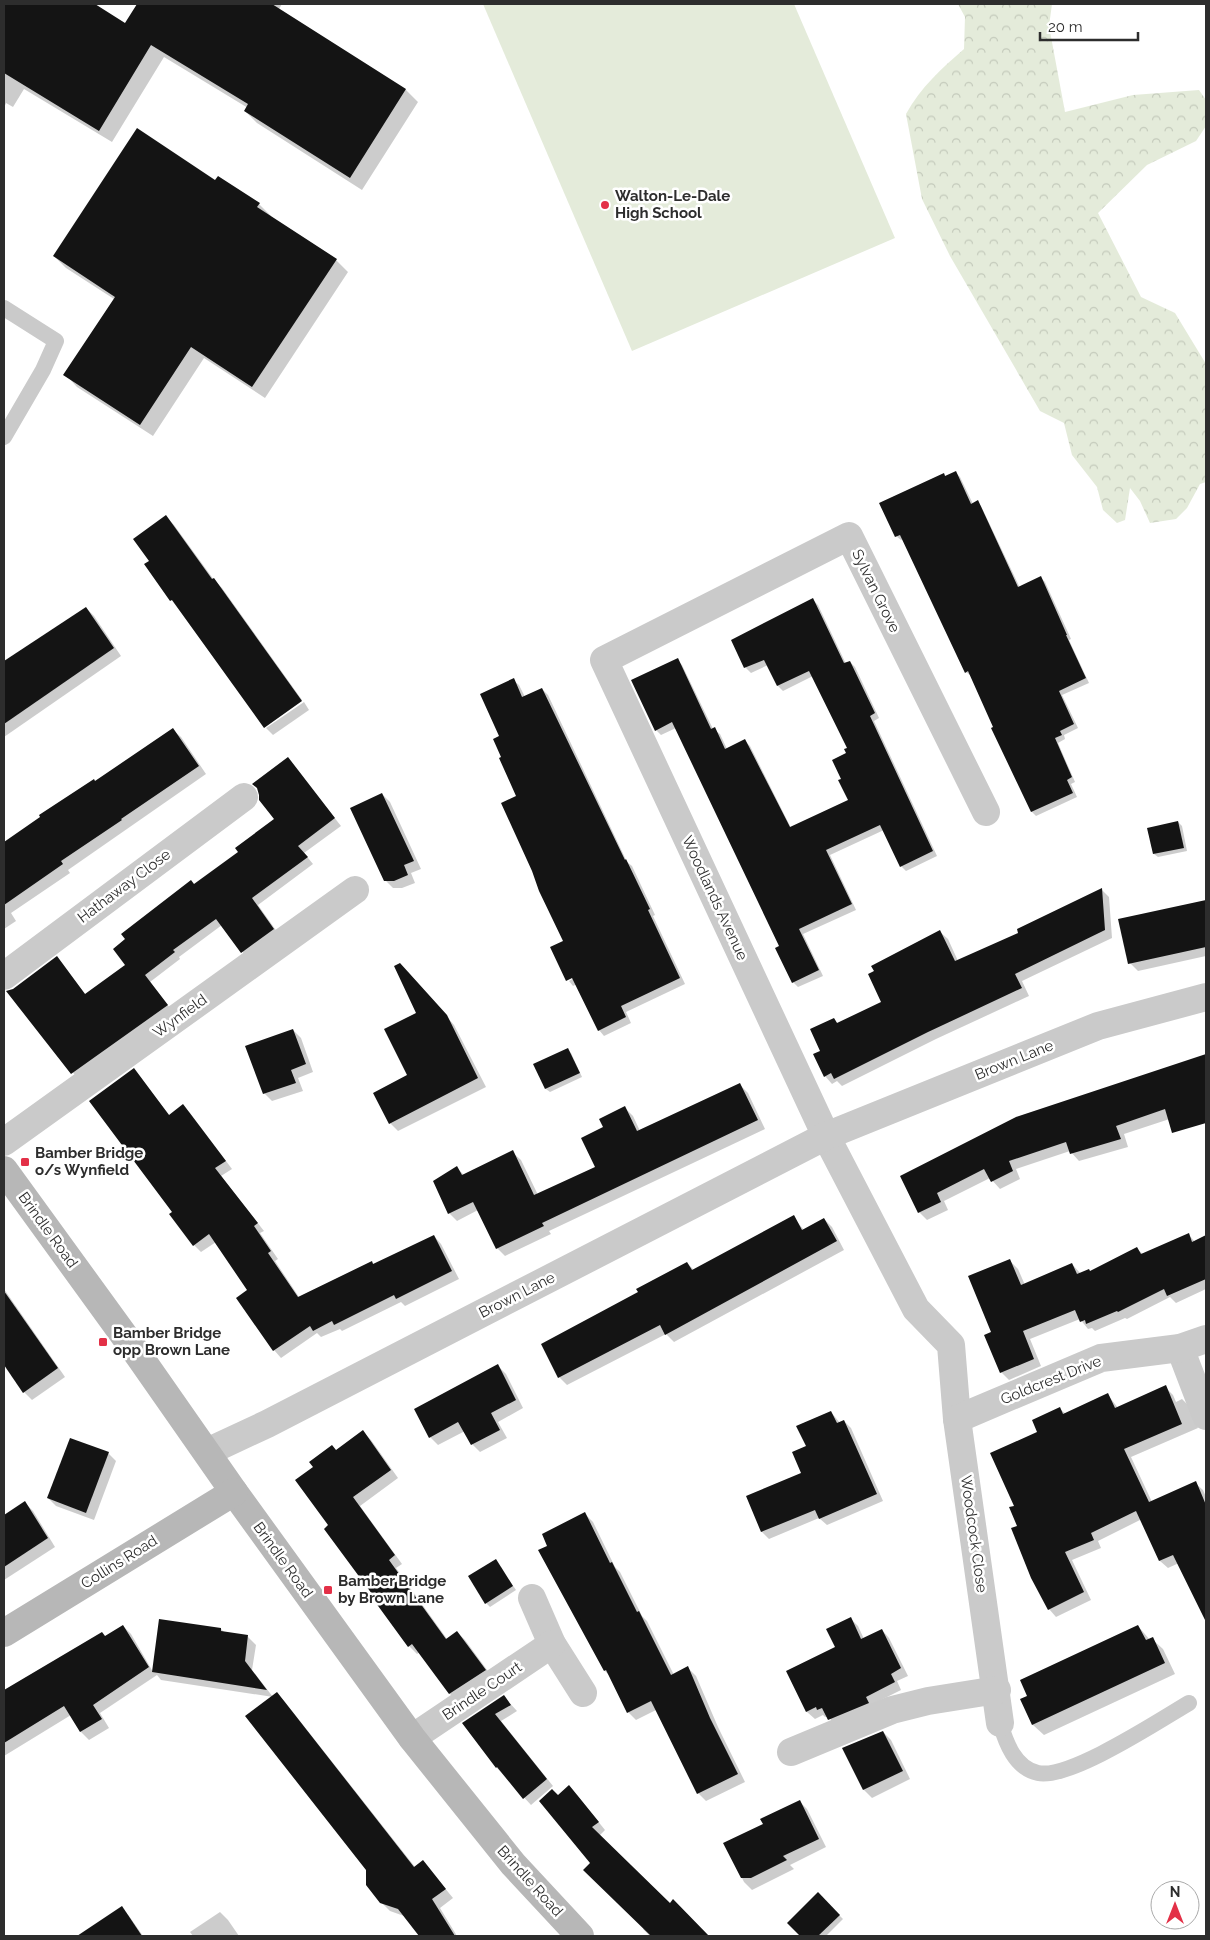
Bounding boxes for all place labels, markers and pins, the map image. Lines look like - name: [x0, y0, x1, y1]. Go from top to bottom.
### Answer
- place label: Walton-Le-Dale High School: [615, 187, 730, 222]
- marker: Walton-Le-Dale High School: [599, 199, 611, 211]
- place label: Bamber Bridge o/s Wynfield: [35, 1144, 143, 1179]
- marker: Bamber Bridge o/s Wynfield: [19, 1156, 31, 1168]
- place label: Bamber Bridge opp Brown Lane: [113, 1324, 230, 1359]
- marker: Bamber Bridge opp Brown Lane: [97, 1336, 109, 1348]
- place label: Bamber Bridge by Brown Lane: [338, 1572, 446, 1607]
- marker: Bamber Bridge by Brown Lane: [322, 1584, 334, 1596]

